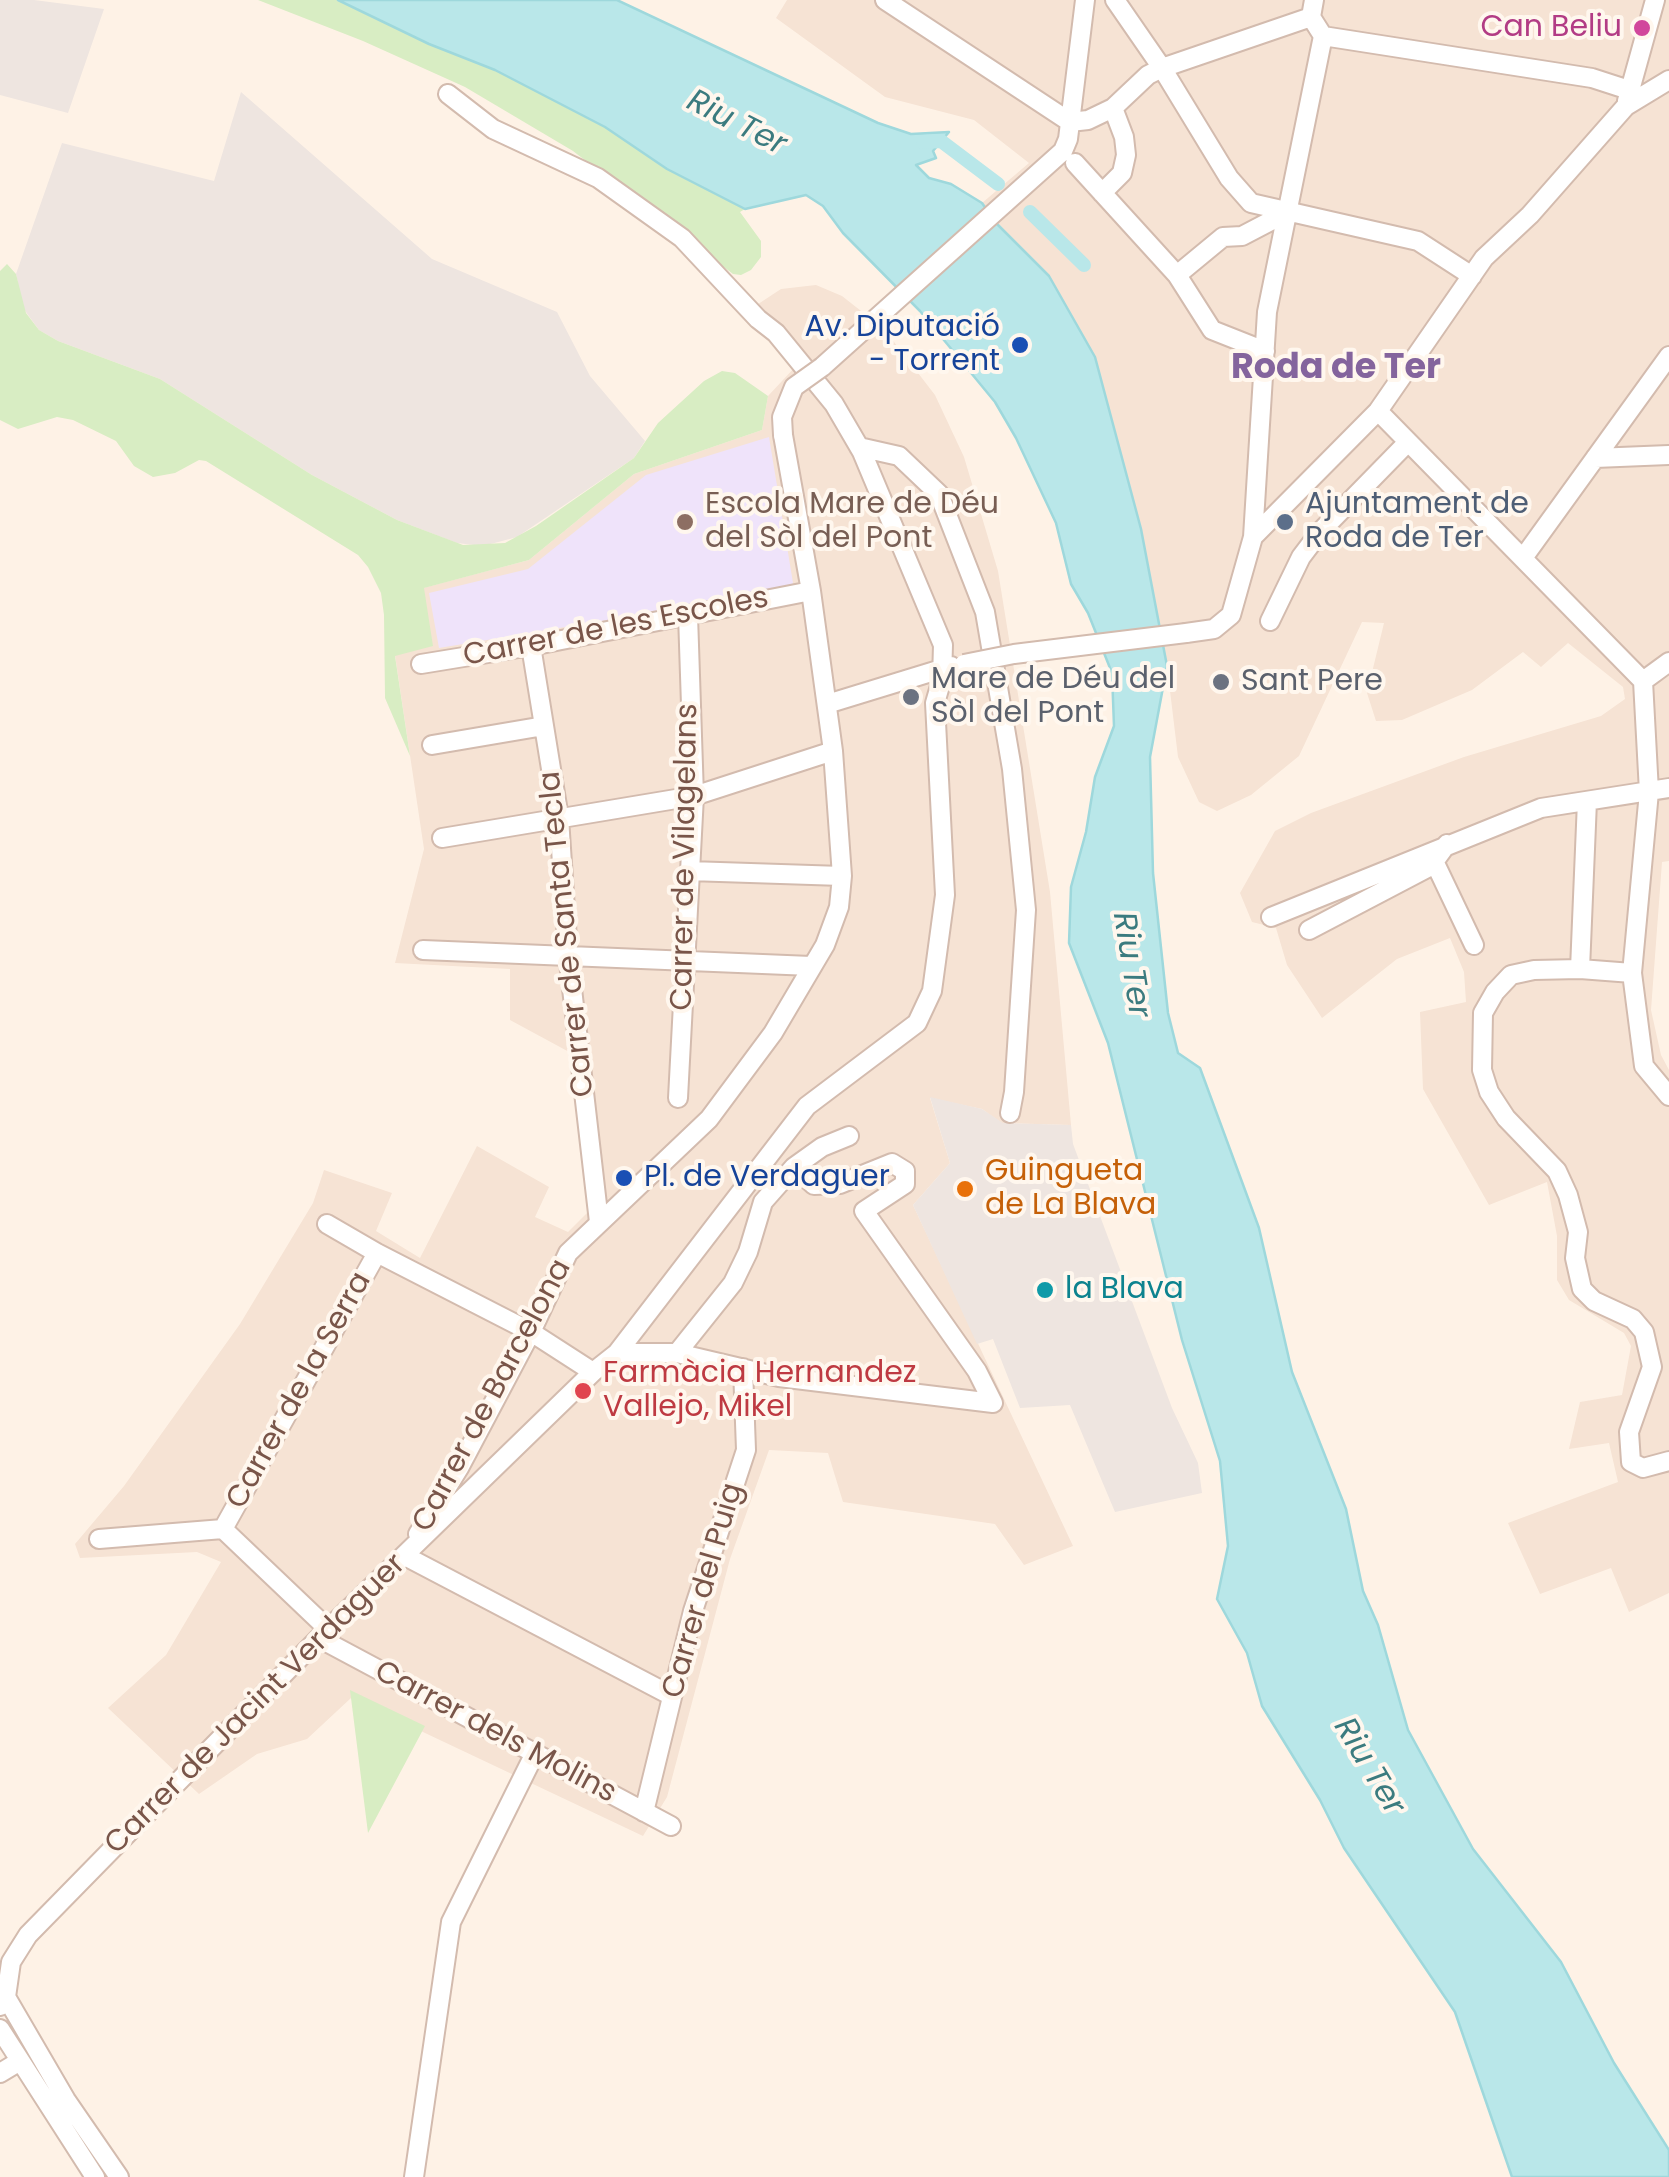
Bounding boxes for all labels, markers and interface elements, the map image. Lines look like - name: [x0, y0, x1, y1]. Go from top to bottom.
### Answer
- place label: Can Beliu: [1480, 10, 1622, 46]
- marker: Can Beliu: [1631, 17, 1653, 39]
- water label: Riu Ter: [680, 83, 792, 165]
- place label: Av. Diputació - Torrent: [805, 310, 1000, 380]
- marker: Av. Diputació - Torrent: [1009, 334, 1031, 356]
- district label: Roda de Ter: [1231, 348, 1441, 390]
- place label: Escola Mare de Déu del Sòl del Pont: [705, 487, 999, 558]
- place label: Ajuntament de Roda de Ter: [1305, 487, 1529, 558]
- marker: Escola Mare de Déu del Sòl del Pont: [674, 511, 696, 533]
- marker: Ajuntament de Roda de Ter: [1274, 511, 1296, 533]
- street label: Carrer de les Escoles: [460, 581, 772, 675]
- place label: Mare de Déu del Sòl del Pont: [931, 662, 1175, 732]
- place label: Sant Pere: [1241, 664, 1383, 700]
- marker: Sant Pere: [1210, 671, 1232, 693]
- marker: Mare de Déu del Sòl del Pont: [900, 686, 922, 708]
- street label: Carrer de Vilagelans: [665, 703, 707, 1011]
- street label: Carrer de Santa Tecla: [533, 769, 603, 1099]
- water label: Riu Ter: [1103, 909, 1157, 1021]
- place label: Guingueta de La Blava: [985, 1154, 1156, 1224]
- place label: Pl. de Verdaguer: [644, 1160, 890, 1196]
- marker: Pl. de Verdaguer: [613, 1167, 635, 1189]
- marker: Guingueta de La Blava: [954, 1178, 976, 1200]
- street label: Carrer de Barcelona: [406, 1254, 580, 1538]
- street label: Carrer de la Serra: [220, 1266, 380, 1516]
- place label: la Blava: [1065, 1272, 1184, 1308]
- marker: la Blava: [1034, 1279, 1056, 1301]
- place label: Farmàcia Hernandez Vallejo, Mikel: [603, 1356, 916, 1426]
- marker: Farmàcia Hernandez Vallejo, Mikel: [572, 1380, 594, 1402]
- street label: Carrer del Puig: [656, 1479, 752, 1703]
- street label: Carrer de Jacint Verdaguer: [98, 1547, 414, 1863]
- street label: Carrer dels Molins: [368, 1654, 622, 1812]
- water label: Riu Ter: [1324, 1711, 1412, 1823]

